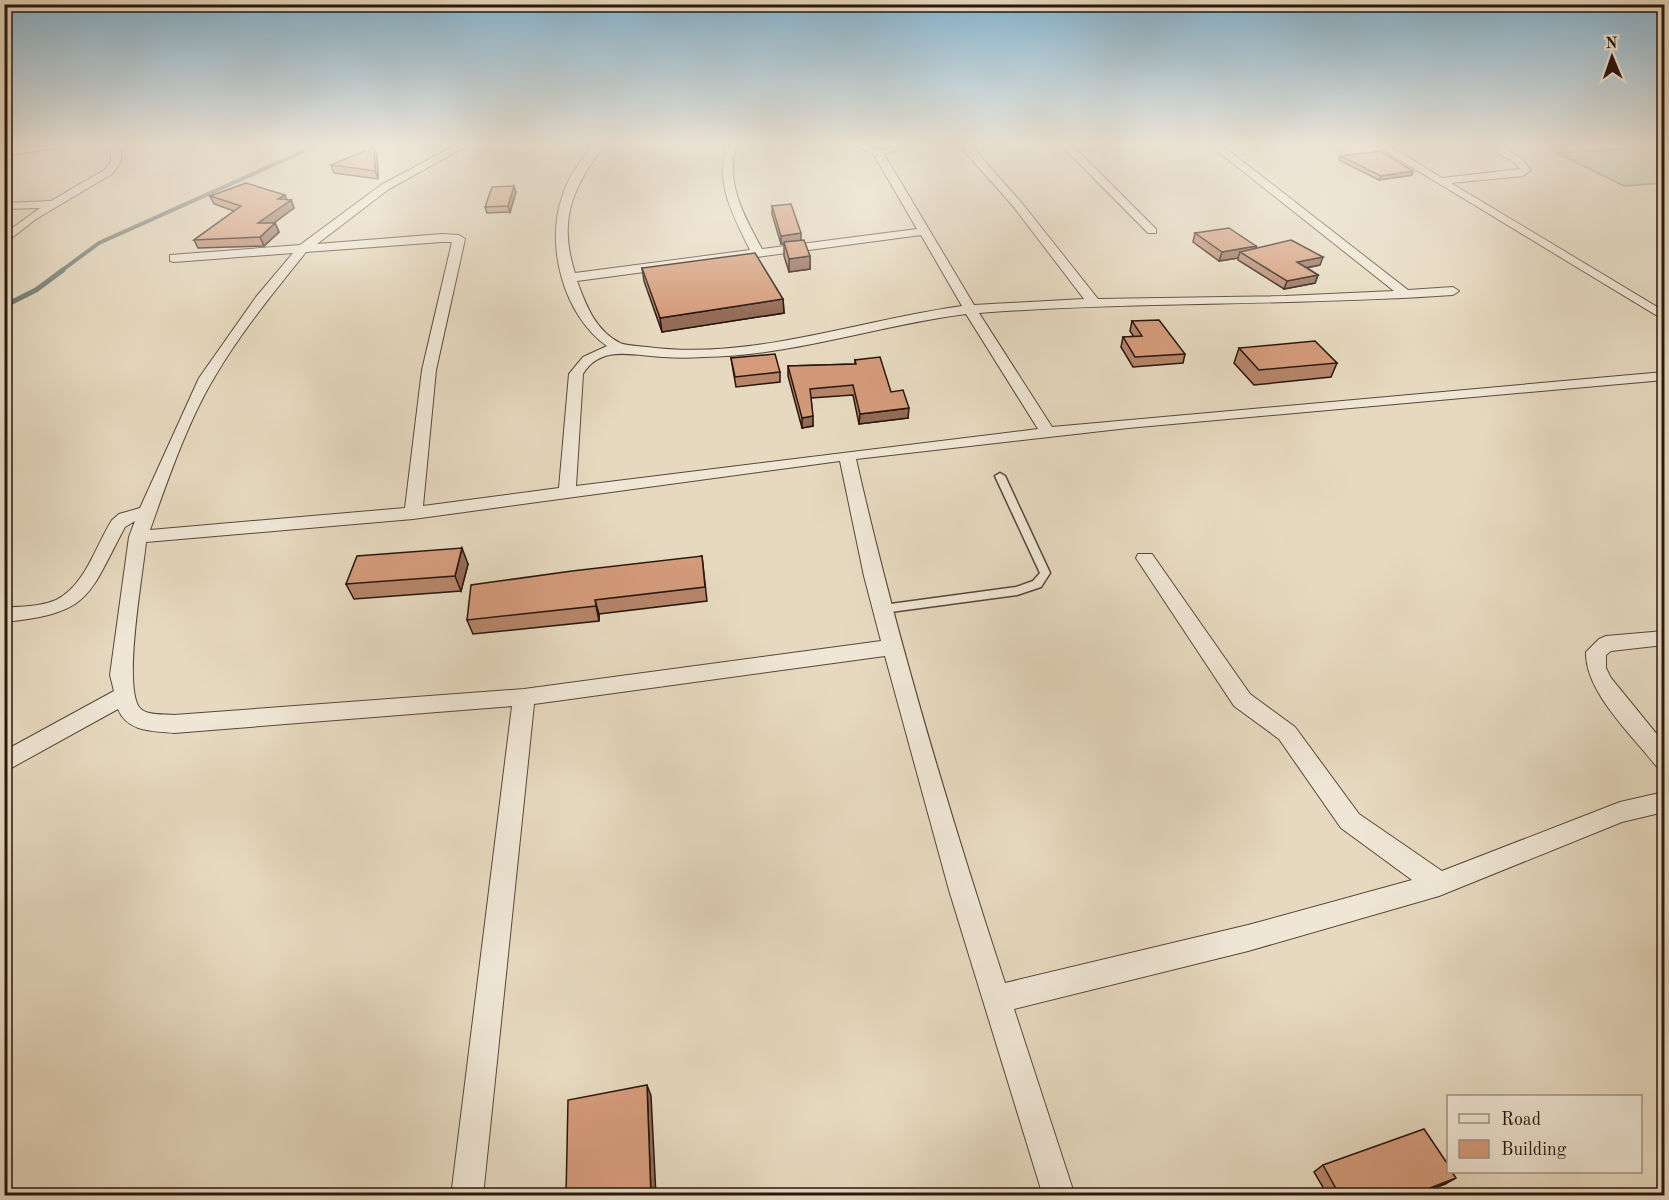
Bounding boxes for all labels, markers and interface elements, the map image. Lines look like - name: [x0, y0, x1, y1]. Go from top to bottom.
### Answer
- north arrow: [1582, 27, 1642, 87]
- text: N: [1605, 36, 1619, 52]
- legend: [1447, 1095, 1642, 1173]
- text: Road: [1501, 1111, 1541, 1129]
- text: Building: [1501, 1141, 1567, 1159]

